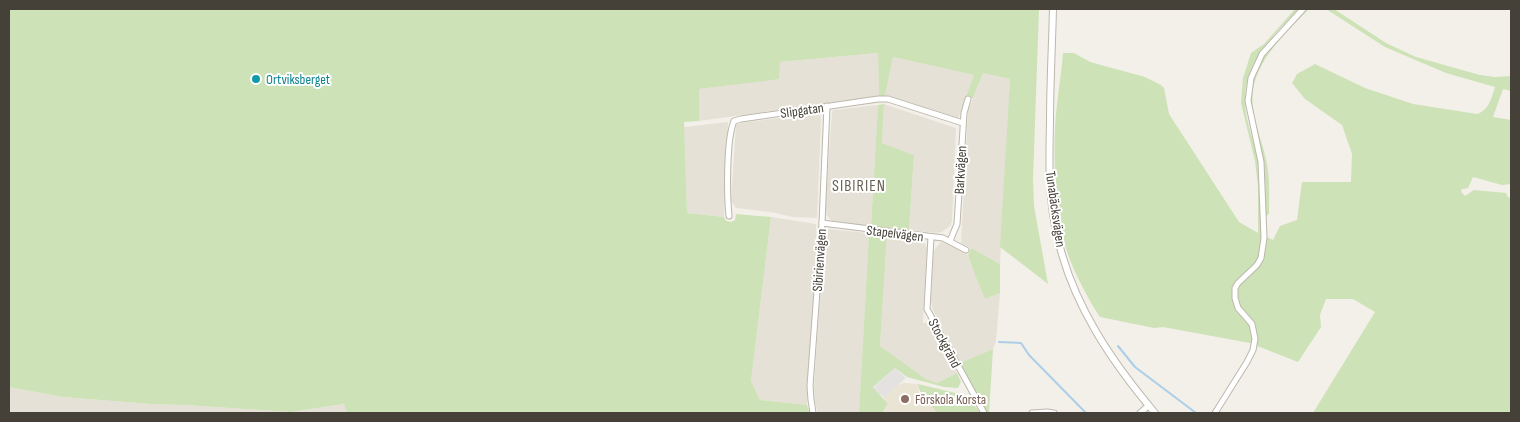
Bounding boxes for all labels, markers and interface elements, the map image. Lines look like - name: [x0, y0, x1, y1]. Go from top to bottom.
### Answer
- place label: Ortviksberget: [266, 71, 330, 88]
- marker: Ortviksberget: [250, 73, 262, 85]
- street label: Slipgatan: [779, 99, 825, 122]
- street label: Barkvägen: [951, 145, 970, 195]
- street label: Tunabäcksvägen: [1042, 170, 1069, 248]
- district label: SIBIRIEN: [832, 177, 886, 196]
- street label: Stapelvägen: [865, 222, 924, 245]
- street label: Sibirienvägen: [809, 228, 830, 292]
- street label: Stockgränd: [925, 316, 965, 371]
- place label: Förskola Korsta: [915, 391, 986, 408]
- marker: Förskola Korsta: [899, 393, 911, 405]

